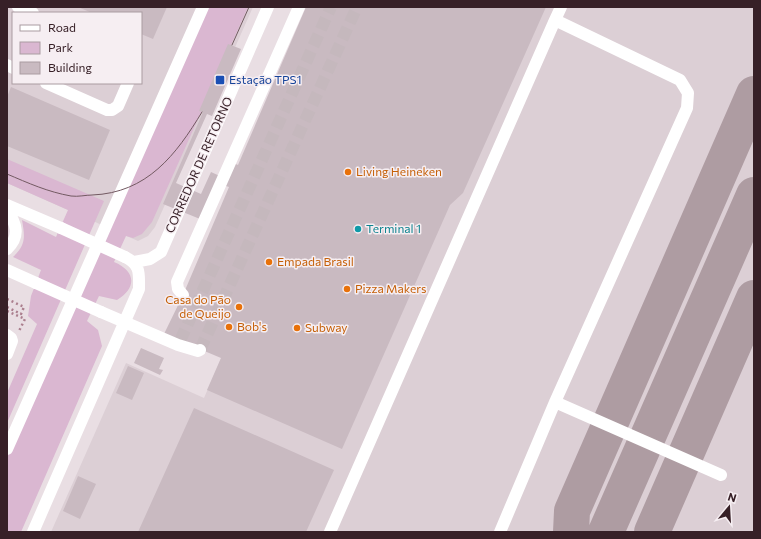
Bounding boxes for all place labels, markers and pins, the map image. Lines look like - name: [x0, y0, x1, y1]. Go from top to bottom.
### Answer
- place label: Estação TPS1: [229, 72, 302, 86]
- marker: Estação TPS1: [214, 74, 226, 86]
- place label: Living Heineken: [356, 164, 442, 178]
- marker: Living Heineken: [343, 167, 353, 177]
- place label: Terminal 1: [366, 221, 421, 235]
- marker: Terminal 1: [353, 224, 363, 234]
- place label: Empada Brasil: [277, 254, 354, 268]
- marker: Empada Brasil: [264, 257, 274, 267]
- place label: Pizza Makers: [355, 281, 426, 295]
- marker: Pizza Makers: [342, 284, 352, 294]
- place label: Casa do Pão de Queijo: [165, 292, 231, 320]
- marker: Casa do Pão de Queijo: [234, 302, 244, 312]
- place label: Bob's: [237, 319, 267, 333]
- place label: Subway: [305, 320, 348, 334]
- marker: Bob's: [224, 322, 234, 332]
- marker: Subway: [292, 323, 302, 333]

